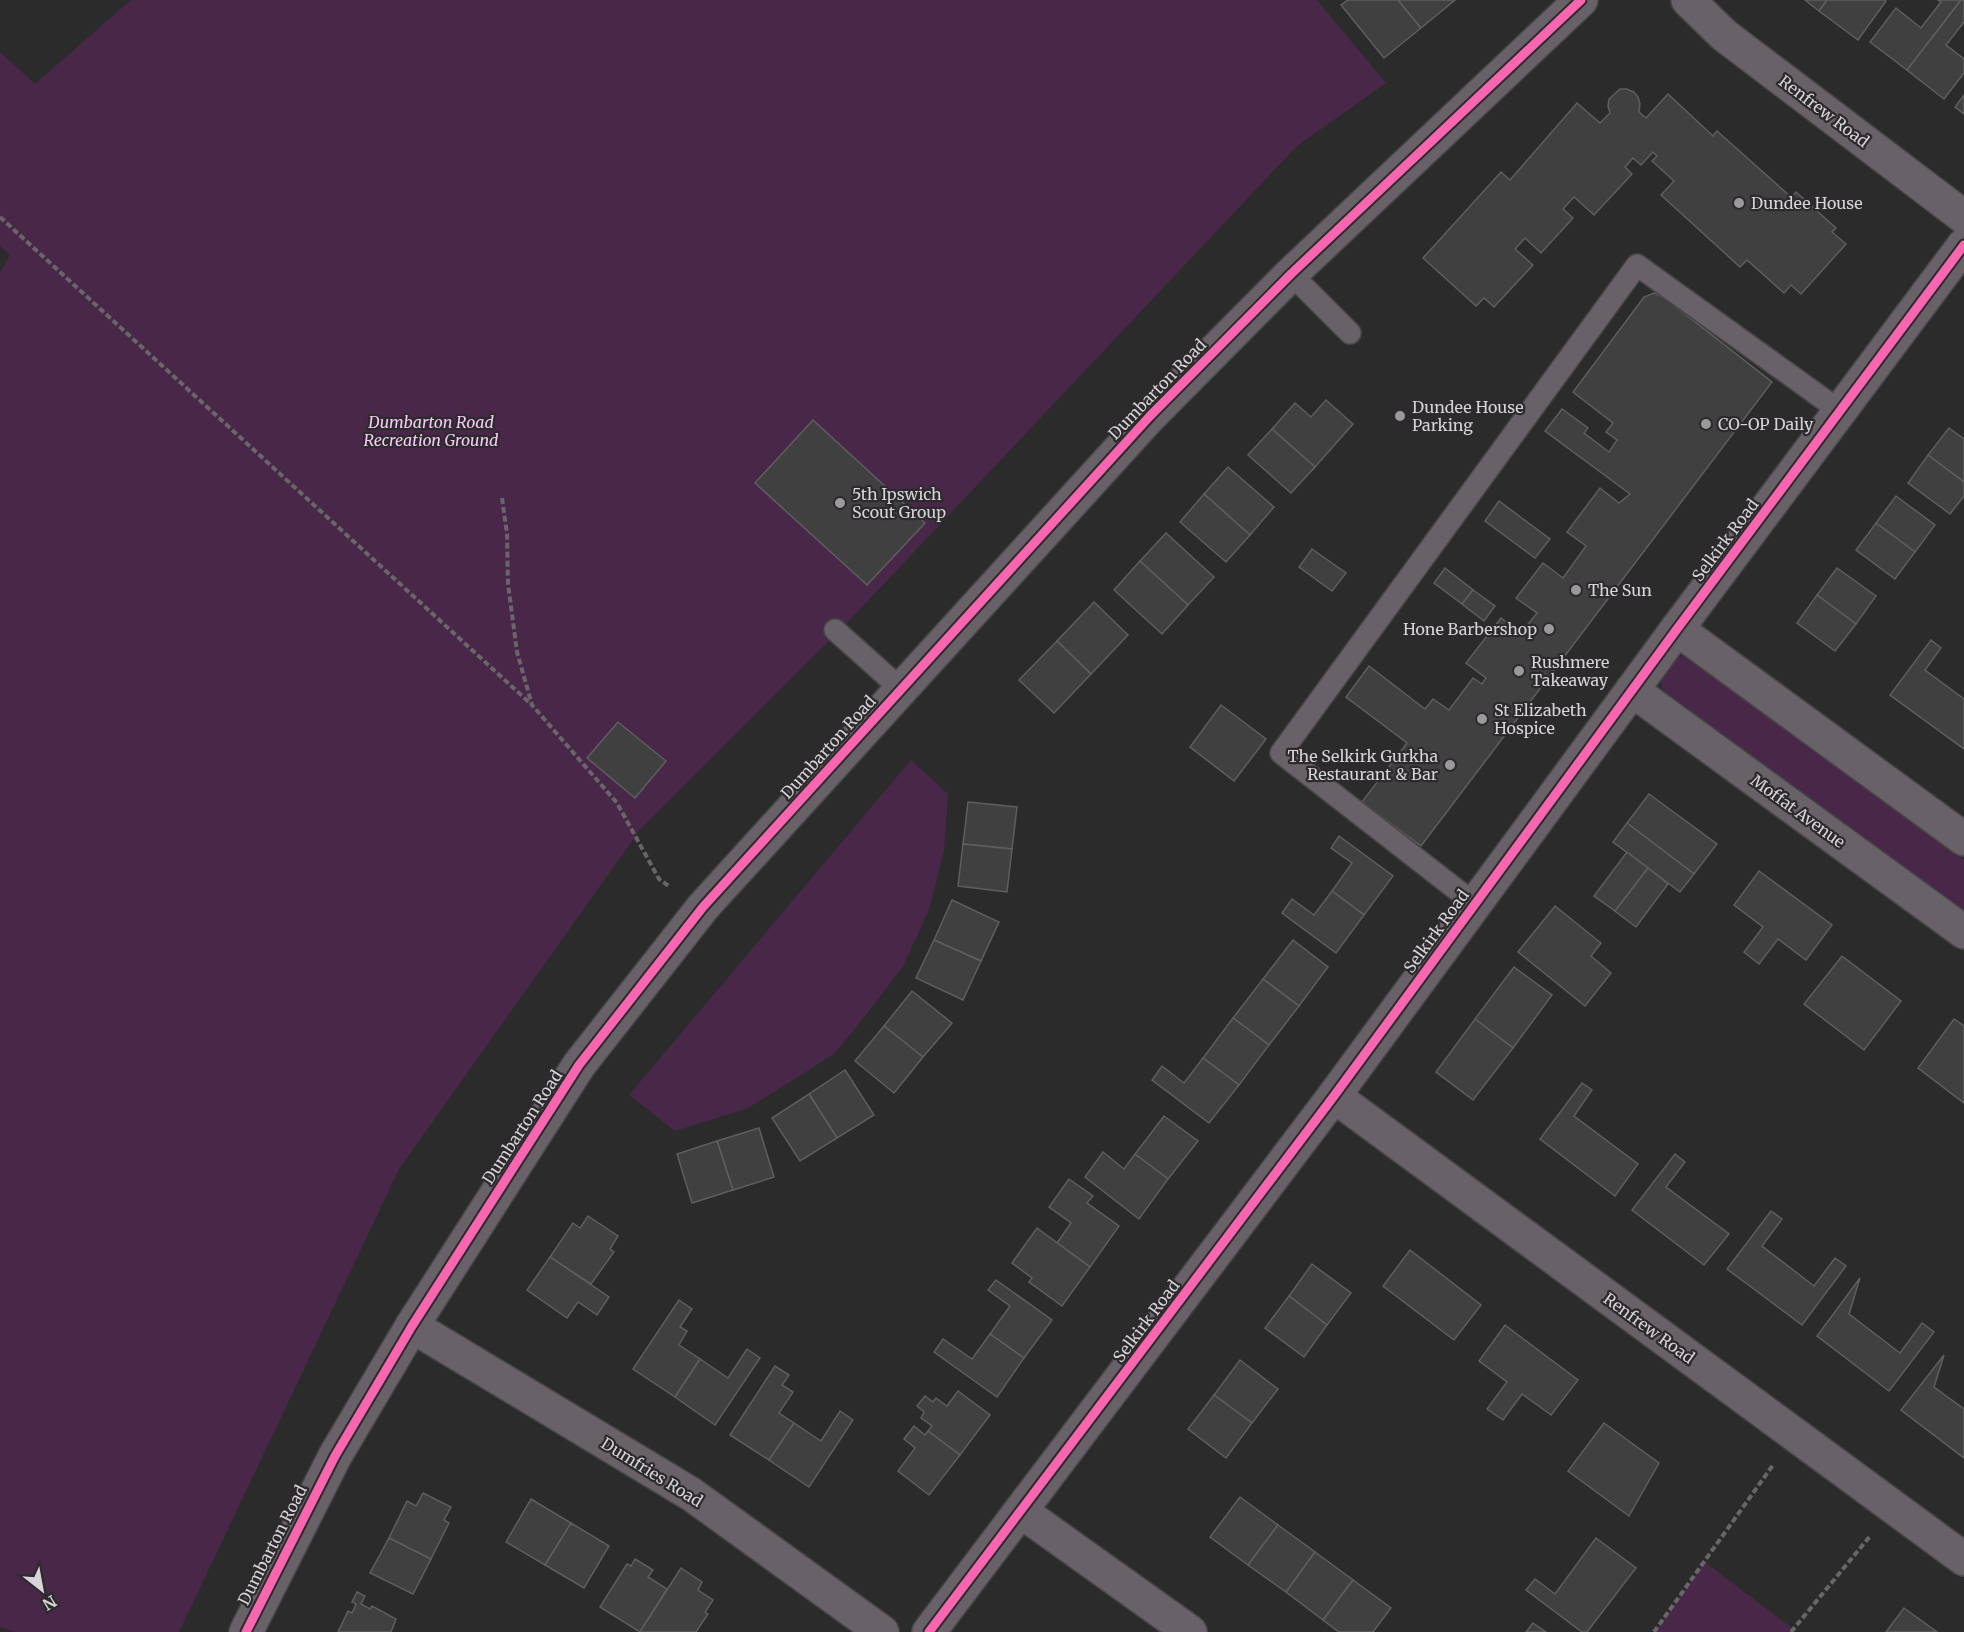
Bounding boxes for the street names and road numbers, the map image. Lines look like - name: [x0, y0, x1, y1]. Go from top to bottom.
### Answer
- street label: Renfrew Road: [1775, 71, 1873, 152]
- street label: Dumbarton Road: [1104, 334, 1210, 443]
- street label: Selkirk Road: [1688, 495, 1763, 585]
- street label: Dumbarton Road: [776, 691, 880, 803]
- street label: Moffat Avenue: [1747, 770, 1849, 852]
- street label: Selkirk Road: [1399, 885, 1473, 977]
- street label: Dumbarton Road: [478, 1066, 567, 1188]
- street label: Selkirk Road: [1109, 1276, 1184, 1366]
- street label: Renfrew Road: [1600, 1288, 1699, 1368]
- street label: Dumfries Road: [598, 1433, 707, 1511]
- street label: Dumbarton Road: [233, 1481, 311, 1608]

